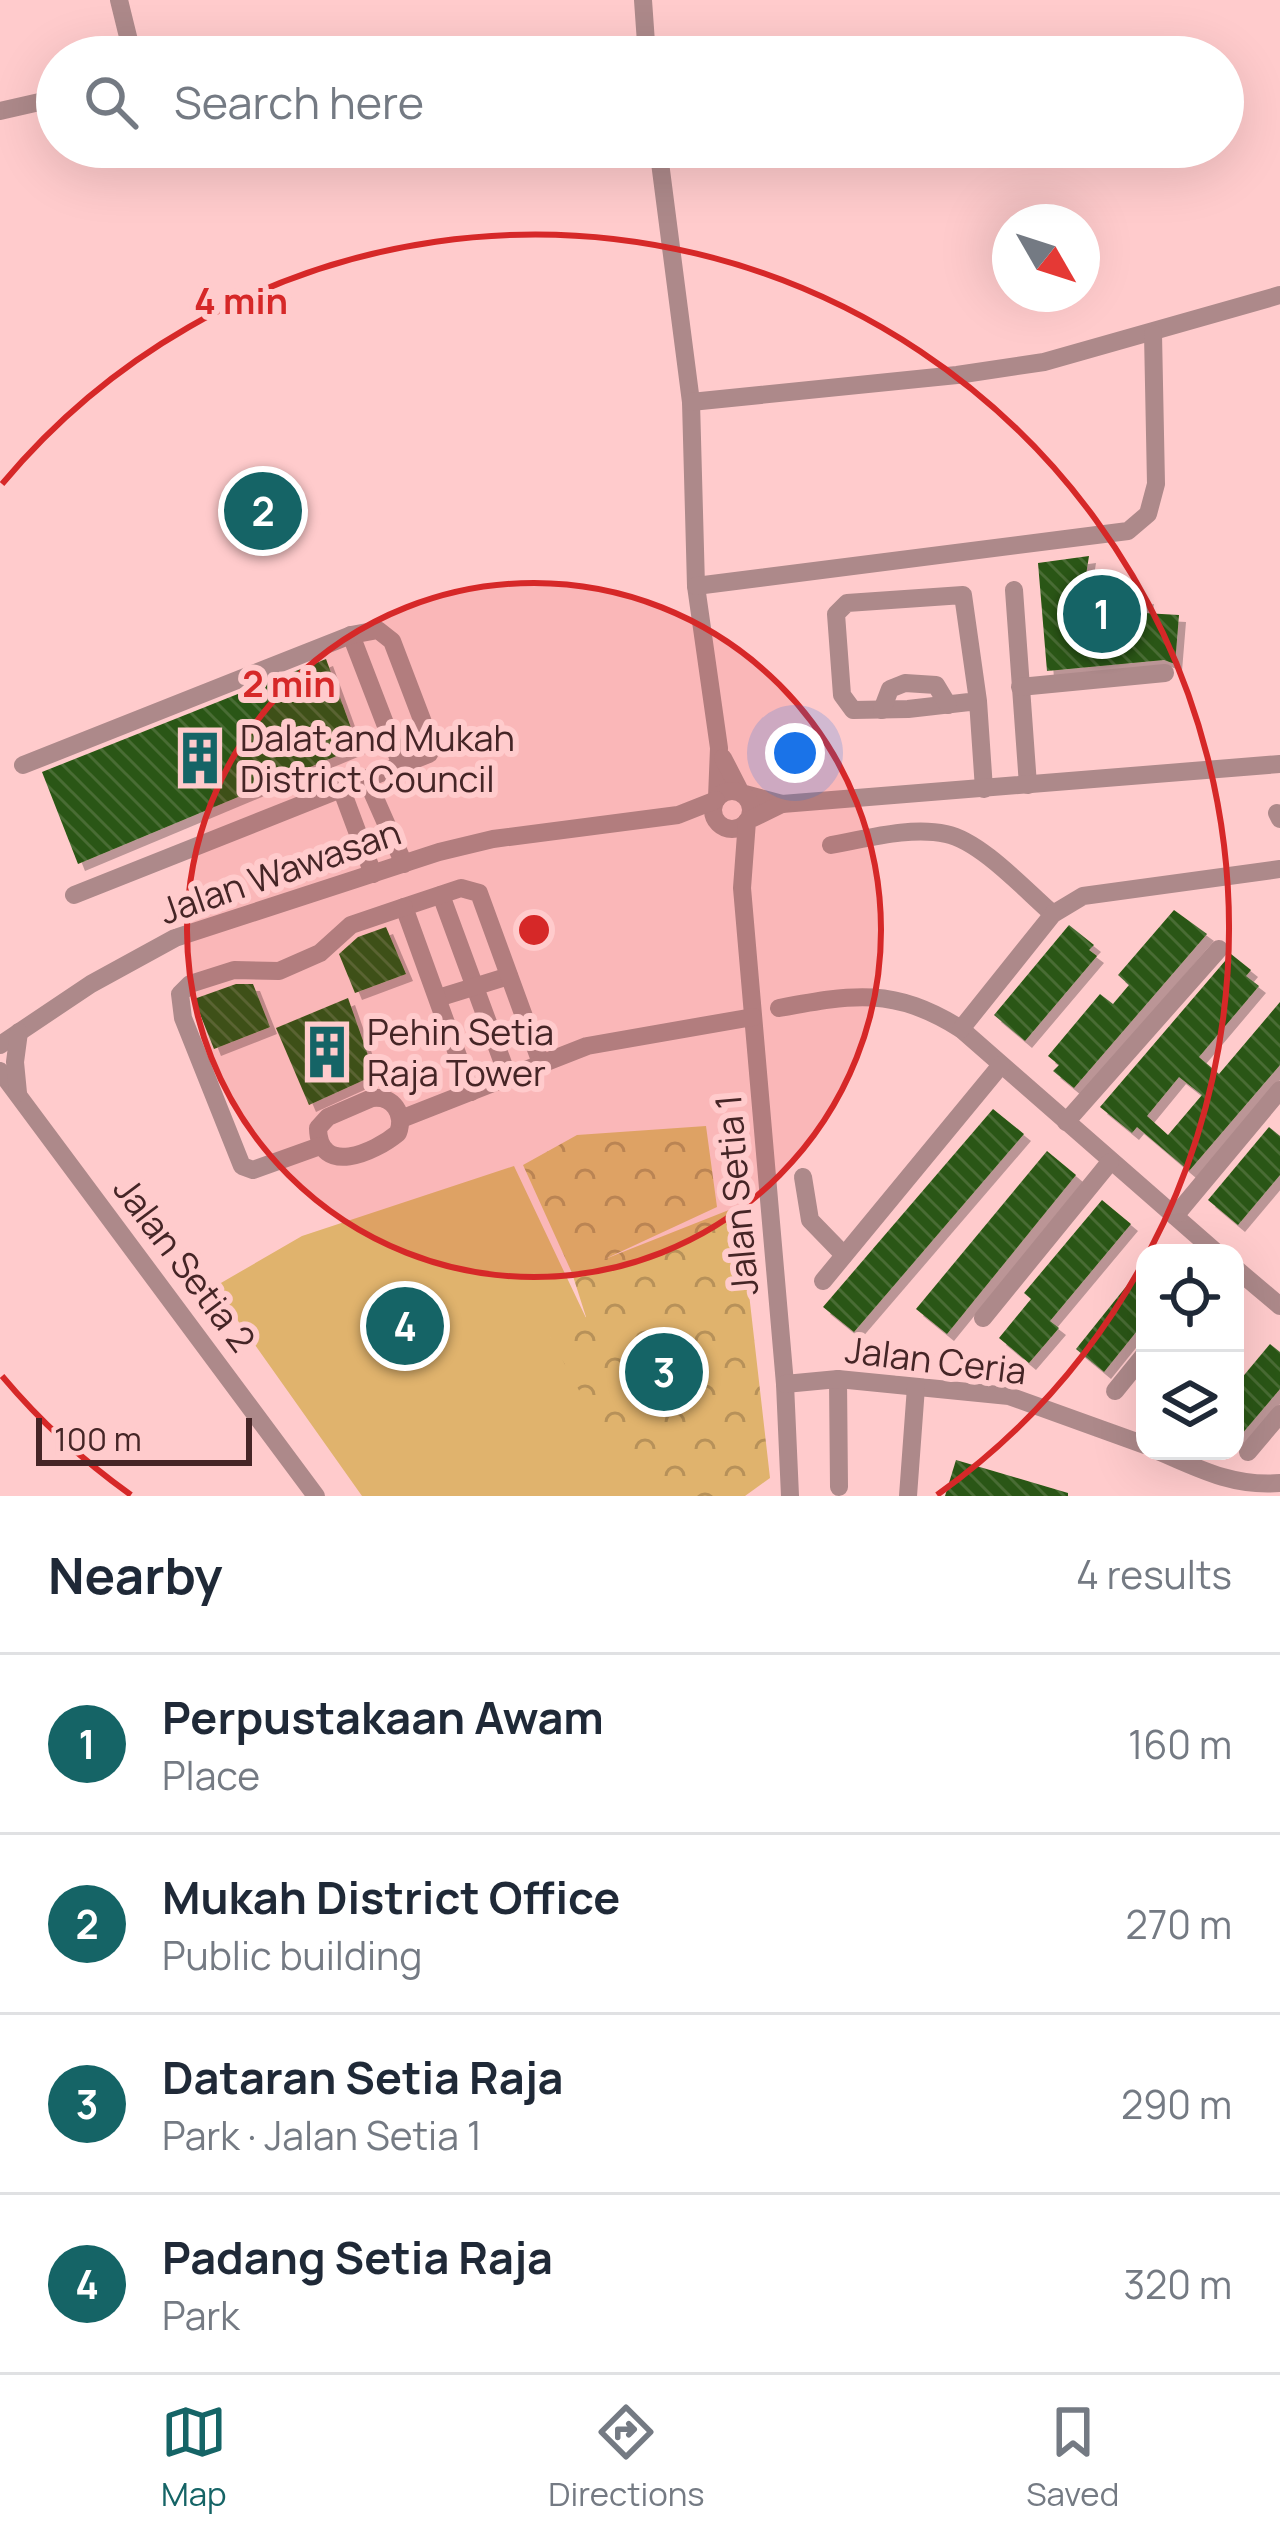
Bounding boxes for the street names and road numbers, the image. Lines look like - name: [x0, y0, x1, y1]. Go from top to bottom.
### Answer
- street label: Jalan Wawasan: [153, 807, 407, 935]
- street label: Jalan Setia 1: [703, 1093, 769, 1297]
- street label: Jalan Setia 2: [103, 1166, 267, 1362]
- street label: Jalan Ceria: [843, 1325, 1029, 1395]

